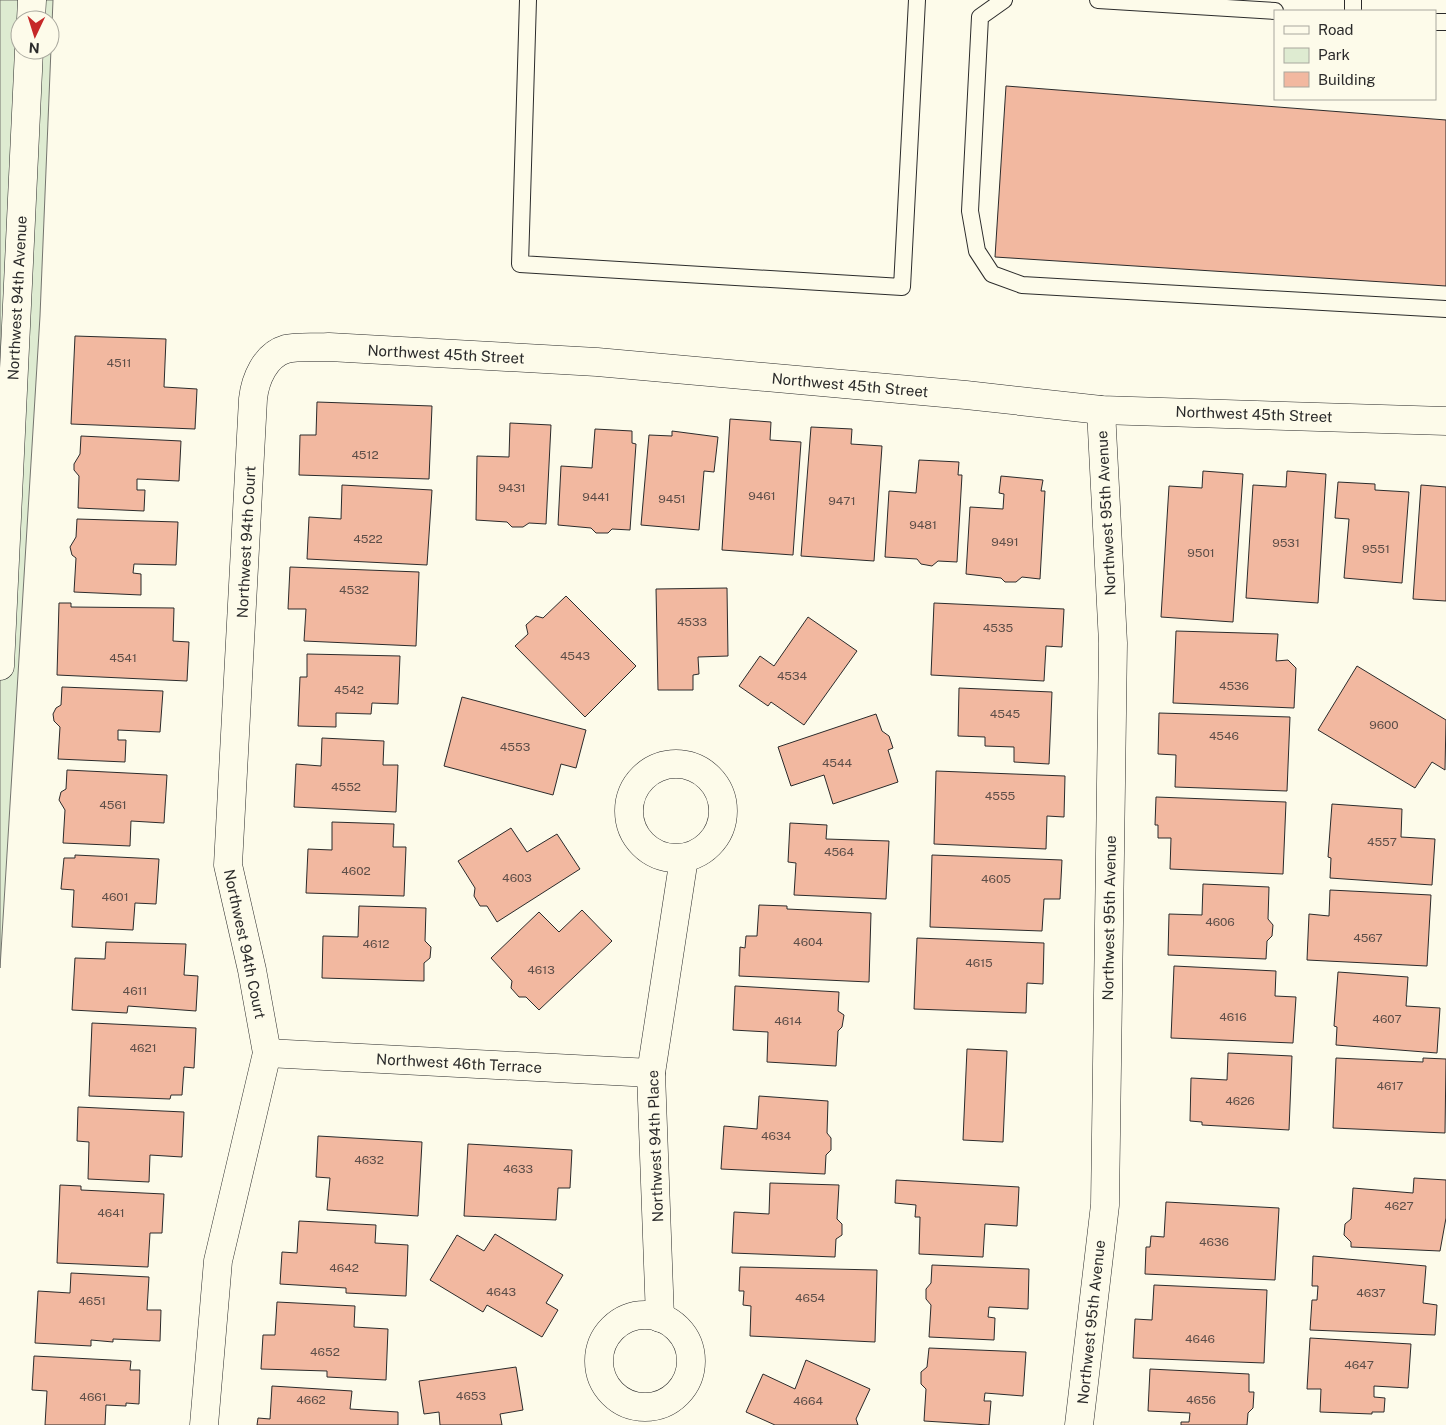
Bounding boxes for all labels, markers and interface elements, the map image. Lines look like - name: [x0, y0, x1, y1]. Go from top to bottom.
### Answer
- north arrow: [10, 10, 60, 60]
- legend: [1274, 10, 1436, 100]
- text: Road: [1318, 21, 1354, 38]
- text: N: [28, 40, 40, 56]
- text: Park: [1318, 46, 1350, 63]
- text: Building: [1318, 71, 1376, 88]
- street label: Northwest 94th Avenue: [4, 215, 30, 381]
- street label: Northwest 45th Street: [367, 341, 525, 367]
- house number: 4511: [107, 356, 131, 370]
- street label: Northwest 45th Street: [771, 370, 929, 400]
- street label: Northwest 45th Street: [1175, 403, 1333, 425]
- street label: Northwest 95th Avenue: [1093, 430, 1119, 596]
- house number: 4512: [351, 448, 379, 462]
- street label: Northwest 94th Court: [234, 465, 258, 619]
- house number: 9431: [498, 481, 526, 495]
- house number: 9461: [748, 489, 776, 503]
- house number: 9441: [582, 490, 610, 504]
- house number: 9451: [658, 492, 686, 506]
- house number: 9471: [828, 494, 856, 508]
- house number: 9481: [909, 518, 937, 532]
- house number: 4522: [353, 532, 383, 546]
- house number: 9491: [991, 535, 1019, 549]
- house number: 9531: [1272, 536, 1300, 550]
- house number: 9551: [1362, 542, 1390, 556]
- house number: 9501: [1187, 546, 1215, 560]
- house number: 4532: [339, 583, 369, 597]
- house number: 4533: [677, 615, 707, 629]
- house number: 4535: [983, 621, 1013, 635]
- house number: 4543: [560, 649, 590, 663]
- house number: 4541: [109, 651, 137, 665]
- house number: 4534: [777, 669, 808, 683]
- house number: 4536: [1219, 679, 1249, 693]
- house number: 4542: [334, 683, 364, 697]
- house number: 4545: [990, 707, 1020, 721]
- house number: 9600: [1369, 718, 1399, 732]
- house number: 4546: [1209, 729, 1239, 743]
- house number: 4553: [500, 740, 530, 754]
- house number: 4544: [822, 756, 853, 770]
- house number: 4552: [331, 780, 361, 794]
- house number: 4555: [985, 789, 1016, 803]
- house number: 4561: [99, 798, 127, 812]
- street label: Northwest 95th Avenue: [1099, 835, 1119, 1001]
- house number: 4557: [1367, 835, 1397, 849]
- house number: 4564: [824, 845, 855, 859]
- house number: 4602: [341, 864, 371, 878]
- street label: Northwest 94th Court: [221, 868, 269, 1020]
- house number: 4603: [502, 871, 532, 885]
- house number: 4605: [981, 872, 1011, 886]
- house number: 4601: [101, 890, 129, 904]
- house number: 4606: [1205, 915, 1235, 929]
- house number: 4567: [1353, 931, 1383, 945]
- house number: 4604: [793, 935, 823, 949]
- house number: 4612: [362, 937, 390, 951]
- house number: 4615: [965, 956, 993, 970]
- house number: 4613: [527, 963, 555, 977]
- house number: 4611: [123, 984, 147, 998]
- house number: 4616: [1219, 1010, 1247, 1024]
- house number: 4607: [1372, 1012, 1402, 1026]
- house number: 4614: [774, 1014, 802, 1028]
- house number: 4621: [129, 1041, 157, 1055]
- street label: Northwest 46th Terrace: [376, 1050, 542, 1076]
- street label: Northwest 94th Place: [644, 1070, 666, 1222]
- house number: 4617: [1376, 1079, 1404, 1093]
- house number: 4626: [1225, 1094, 1255, 1108]
- house number: 4634: [761, 1129, 791, 1143]
- house number: 4632: [354, 1153, 384, 1167]
- house number: 4633: [503, 1162, 533, 1176]
- house number: 4627: [1384, 1199, 1414, 1213]
- house number: 4641: [97, 1206, 125, 1220]
- house number: 4636: [1199, 1235, 1229, 1249]
- street label: Northwest 95th Avenue: [1074, 1239, 1108, 1405]
- house number: 4642: [329, 1261, 359, 1275]
- house number: 4643: [486, 1285, 516, 1299]
- house number: 4637: [1356, 1286, 1386, 1300]
- house number: 4654: [795, 1291, 826, 1305]
- house number: 4651: [78, 1294, 106, 1308]
- house number: 4646: [1185, 1332, 1215, 1346]
- house number: 4652: [310, 1345, 340, 1359]
- house number: 4647: [1344, 1358, 1374, 1372]
- house number: 4653: [456, 1389, 486, 1403]
- house number: 4661: [79, 1390, 107, 1404]
- house number: 4662: [296, 1393, 326, 1407]
- house number: 4656: [1186, 1393, 1216, 1407]
- house number: 4664: [793, 1394, 823, 1408]

